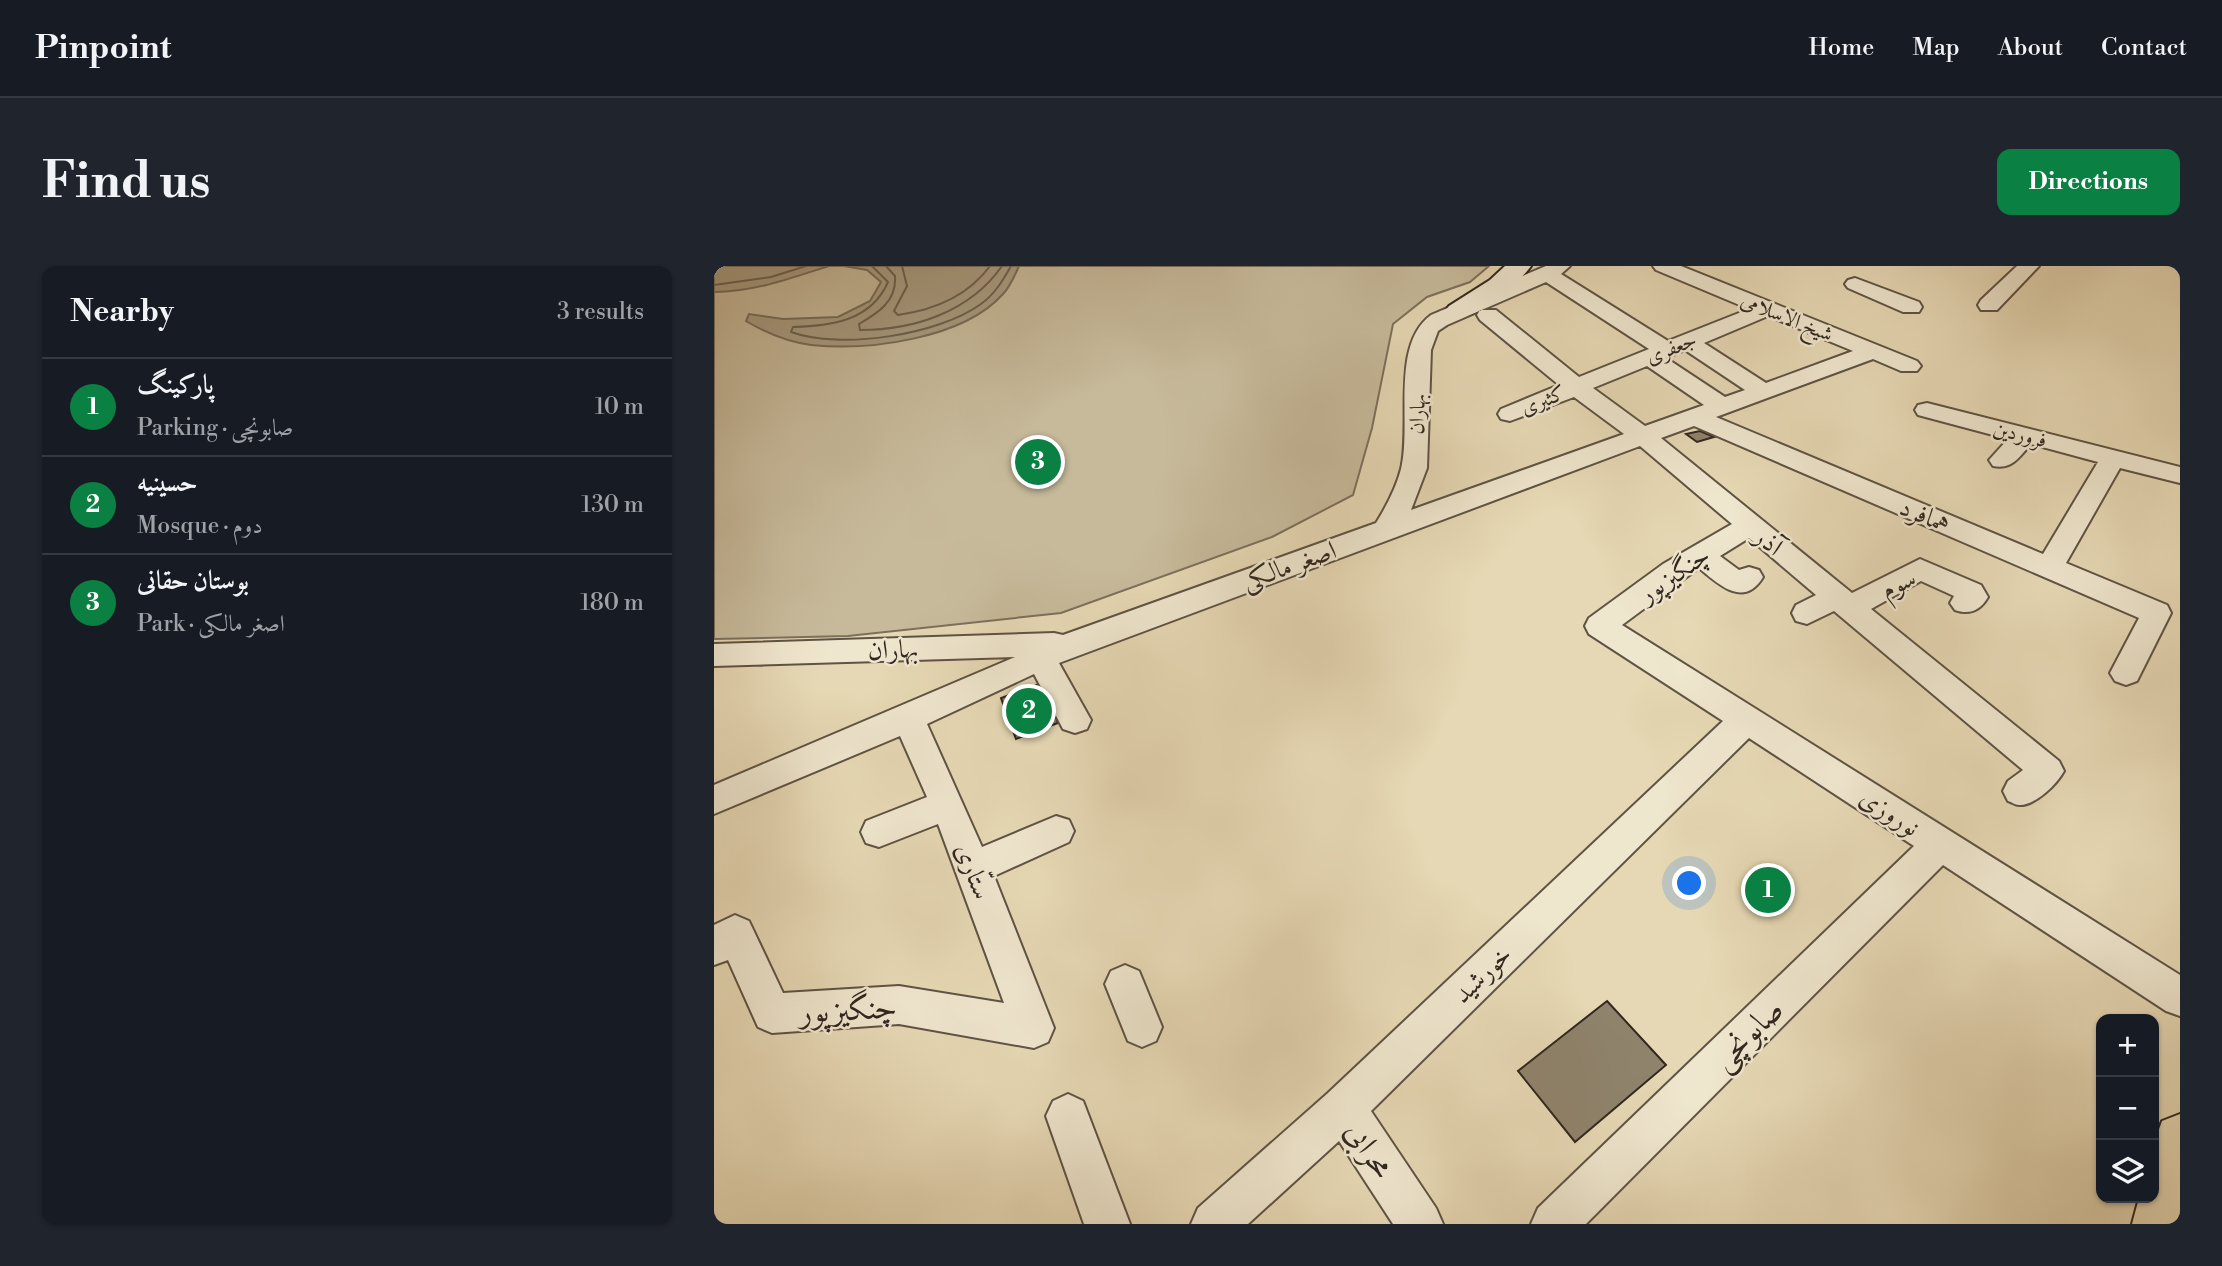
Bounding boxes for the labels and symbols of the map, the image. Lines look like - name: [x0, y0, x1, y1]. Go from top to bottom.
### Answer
- street label: شیخ الاسلامی: [1735, 288, 1837, 353]
- street label: جعفری: [1642, 327, 1701, 371]
- street label: کثیری: [1517, 380, 1570, 422]
- street label: بهاران: [1404, 393, 1432, 435]
- street label: فروردین: [1990, 416, 2049, 454]
- pin: 3: [1015, 436, 1061, 488]
- street label: همافرد: [1895, 491, 1955, 541]
- street label: آذر: [1745, 519, 1791, 564]
- street label: اصغر مالکی: [1238, 534, 1341, 599]
- street label: چنگیزپور: [1630, 539, 1718, 614]
- street label: سوم: [1876, 562, 1924, 611]
- street label: بهاران: [867, 633, 919, 667]
- pin: 2: [1006, 685, 1052, 737]
- street label: نوروزی: [1854, 782, 1925, 844]
- street label: ستّاری: [948, 838, 1001, 904]
- pin: 1: [1745, 864, 1791, 916]
- your location: [1672, 866, 1706, 900]
- street label: خورشید: [1446, 939, 1519, 1010]
- street label: چنگیزپور: [795, 986, 898, 1035]
- street label: صابونچی: [1703, 990, 1793, 1080]
- street label: محرابی: [1334, 1113, 1403, 1187]

